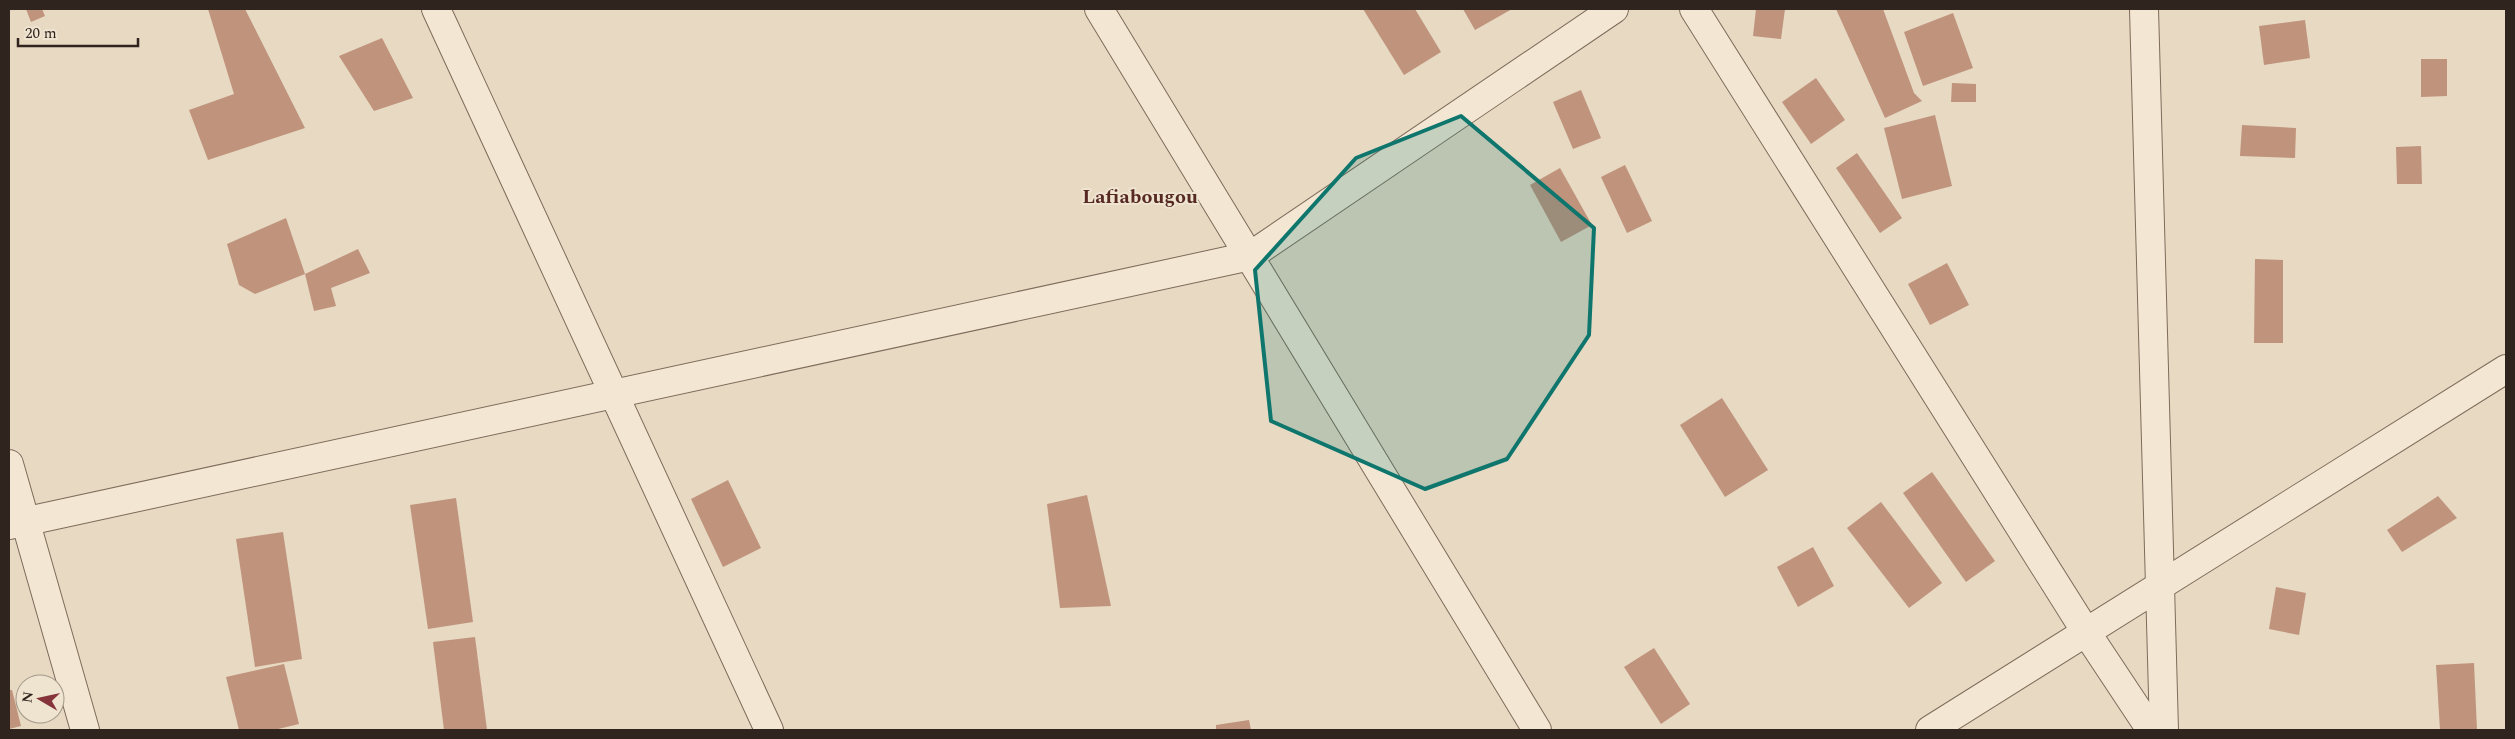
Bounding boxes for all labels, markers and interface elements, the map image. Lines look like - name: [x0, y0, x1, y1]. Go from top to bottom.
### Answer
- scale bar: [18, 15, 138, 47]
- text: 20 m: [25, 22, 57, 45]
- district label: Lafiabougou: [1082, 182, 1198, 212]
- north arrow: [15, 674, 65, 724]
- text: N: [16, 690, 39, 704]

